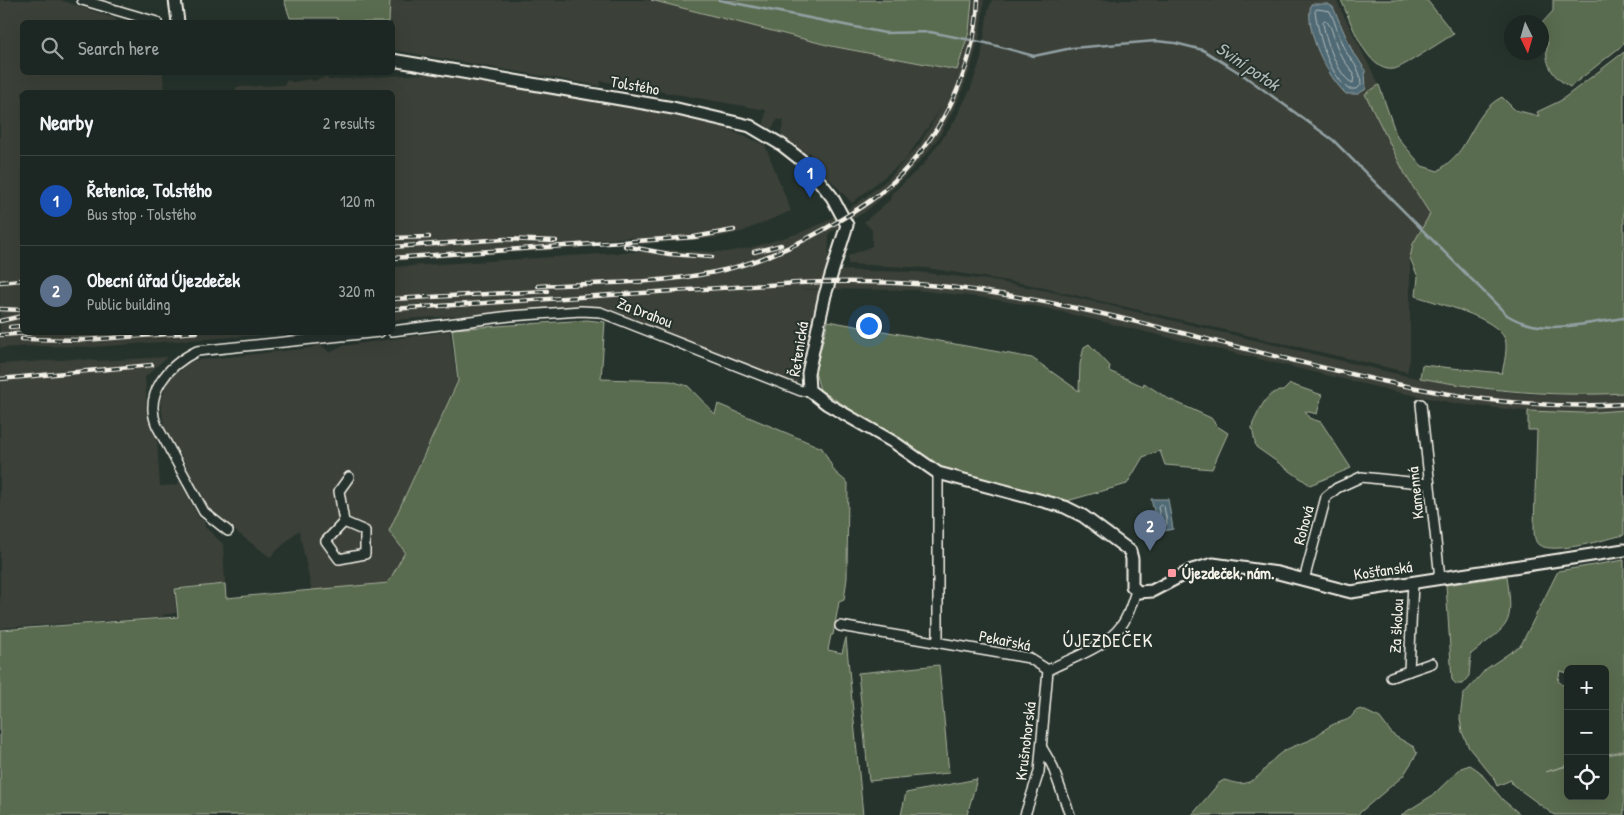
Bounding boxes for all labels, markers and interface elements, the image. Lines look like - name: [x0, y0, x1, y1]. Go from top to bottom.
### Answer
- north arrow: [1504, 15, 1549, 60]
- search box: [20, 20, 395, 75]
- icon: search: [38, 34, 66, 62]
- text: Search here: [78, 35, 159, 61]
- water label: Sviní potok: [1211, 36, 1286, 97]
- street label: Tolstého: [609, 70, 662, 100]
- text: Nearby: [40, 108, 93, 137]
- text: 2 results: [323, 112, 375, 134]
- pin: 1: [794, 157, 826, 198]
- text: Řetenice, Tolstého: [87, 177, 212, 203]
- text: 1: [53, 190, 59, 212]
- text: 120 m: [340, 190, 375, 212]
- text: Bus stop · Tolstého: [87, 203, 196, 225]
- text: Obecní úřad Újezdeček: [87, 267, 240, 293]
- text: 2: [52, 280, 60, 302]
- text: 320 m: [339, 280, 375, 302]
- street label: Za Drahou: [614, 291, 676, 333]
- text: Public building: [87, 293, 170, 315]
- your location: [856, 313, 882, 339]
- street label: Řetenická: [783, 320, 813, 378]
- street label: Kamenná: [1401, 466, 1429, 520]
- street label: Rohová: [1287, 503, 1319, 547]
- pin: 2: [1134, 510, 1166, 551]
- street label: Košťanská: [1352, 555, 1414, 585]
- place label: Újezdeček, nám.: [1182, 562, 1274, 584]
- marker: Újezdeček, nám.: [1166, 567, 1178, 579]
- street label: Za školou: [1384, 598, 1408, 654]
- street label: Pekařská: [977, 624, 1033, 656]
- district label: ÚJEZDEČEK: [1063, 627, 1153, 653]
- map controls: [1564, 665, 1609, 800]
- button: +: [1564, 665, 1609, 710]
- street label: Krušnohorská: [1009, 700, 1041, 782]
- button: −: [1564, 710, 1609, 755]
- button: locate: [1564, 755, 1609, 800]

